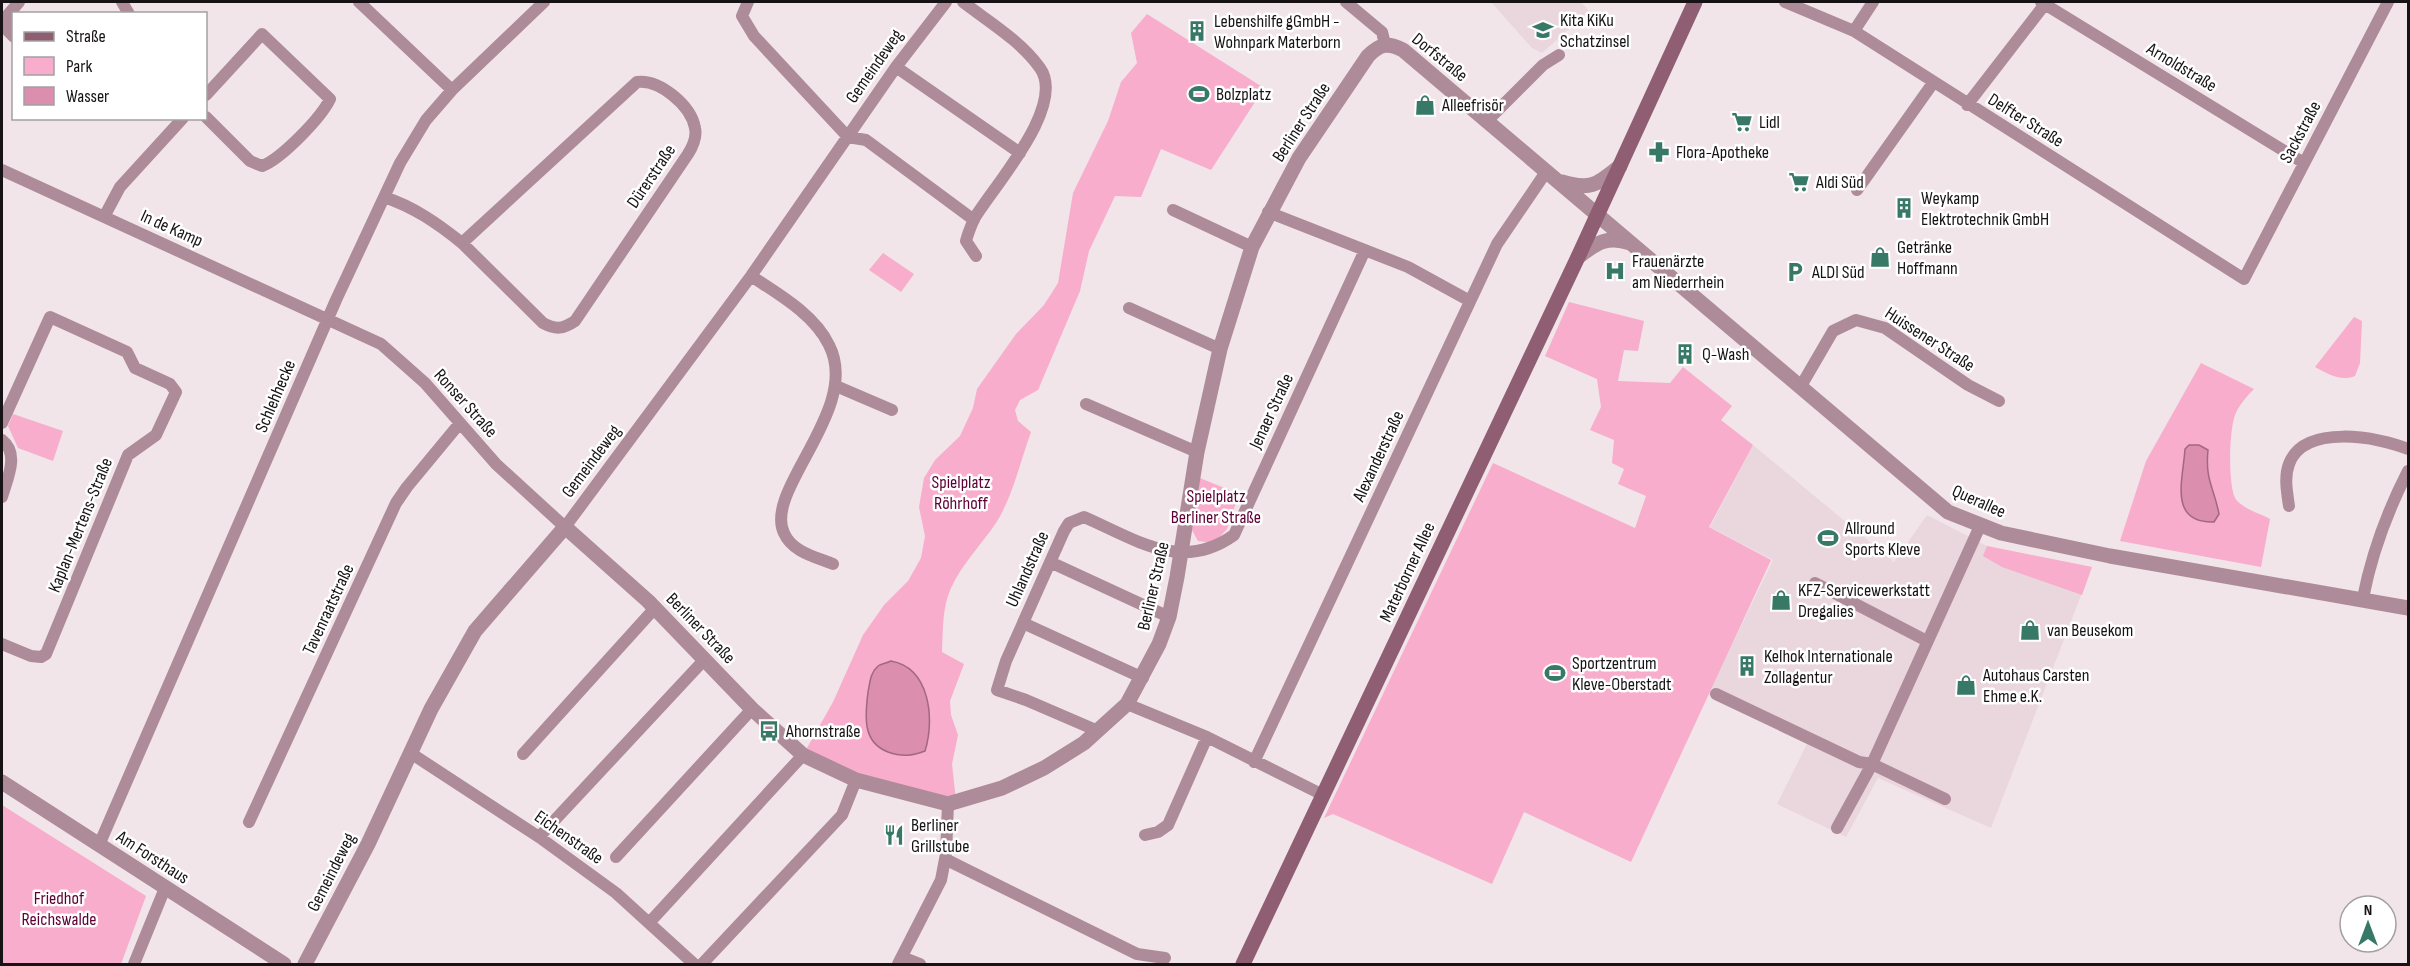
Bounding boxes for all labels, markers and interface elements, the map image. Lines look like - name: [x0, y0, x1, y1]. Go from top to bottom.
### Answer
- place label: Kita KiKu Schatzinsel: [1560, 10, 1630, 52]
- place label: Lebenshilfe gGmbH - Wohnpark Materborn: [1214, 11, 1341, 53]
- legend: [12, 12, 207, 120]
- school or university icon: Kita KiKu Schatzinsel: [1531, 18, 1555, 42]
- building icon: Lebenshilfe gGmbH - Wohnpark Materborn: [1185, 19, 1209, 43]
- street label: Gemeindeweg: [841, 25, 907, 107]
- text: Straße: [66, 26, 106, 47]
- street label: Dorfstraße: [1408, 29, 1472, 86]
- street label: Arnoldstraße: [2142, 38, 2220, 96]
- text: Park: [66, 56, 92, 77]
- street label: Berliner Straße: [1268, 79, 1335, 166]
- sports icon: Bolzplatz: [1187, 82, 1211, 106]
- place label: Bolzplatz: [1216, 84, 1272, 105]
- text: Wasser: [66, 86, 109, 107]
- street label: Delfter Straße: [1984, 89, 2067, 152]
- shop icon: Alleefrisör: [1413, 93, 1437, 117]
- place label: Alleefrisör: [1441, 95, 1504, 116]
- street label: Sackstraße: [2275, 98, 2325, 167]
- supermarket icon: Lidl: [1730, 110, 1754, 134]
- place label: Lidl: [1759, 112, 1780, 133]
- pharmacy icon: Flora-Apotheke: [1647, 140, 1671, 164]
- street label: Dürerstraße: [623, 141, 680, 212]
- place label: Flora-Apotheke: [1676, 142, 1769, 163]
- supermarket icon: Aldi Süd: [1787, 170, 1811, 194]
- place label: Aldi Süd: [1815, 172, 1864, 193]
- place label: Weykamp Elektrotechnik GmbH: [1921, 188, 2049, 230]
- building icon: Weykamp Elektrotechnik GmbH: [1892, 196, 1916, 220]
- street label: In de Kamp: [137, 205, 206, 251]
- place label: Getränke Hoffmann: [1897, 237, 1958, 279]
- shop icon: Getränke Hoffmann: [1868, 245, 1892, 269]
- place label: Frauenärzte am Niederrhein: [1632, 251, 1724, 293]
- hospital icon: Frauenärzte am Niederrhein: [1603, 259, 1627, 283]
- parking icon: ALDI Süd: [1783, 260, 1807, 284]
- place label: ALDI Süd: [1811, 262, 1864, 283]
- street label: Huissener Straße: [1881, 303, 1979, 376]
- building icon: Q-Wash: [1673, 342, 1697, 366]
- place label: Q-Wash: [1702, 344, 1749, 365]
- street label: Schlehhecke: [251, 357, 300, 436]
- street label: Ronser Straße: [429, 365, 502, 442]
- street label: Jenaer Straße: [1244, 370, 1298, 453]
- street label: Alexanderstraße: [1348, 407, 1409, 506]
- street label: Gemeindeweg: [557, 421, 625, 502]
- street label: Kaplan-Mertens-Straße: [44, 455, 117, 596]
- park label: Spielplatz Röhrhoff: [932, 472, 991, 514]
- street label: Querallee: [1949, 480, 2009, 523]
- park label: Spielplatz Berliner Straße: [1171, 486, 1261, 528]
- place label: Allround Sports Kleve: [1844, 518, 1920, 560]
- street label: Materborner Allee: [1375, 519, 1440, 625]
- sports icon: Allround Sports Kleve: [1816, 526, 1840, 550]
- street label: Uhlandstraße: [1001, 528, 1053, 610]
- street label: Berliner Straße: [1133, 540, 1174, 632]
- street label: Tavenraatstraße: [298, 561, 359, 658]
- place label: KFZ-Servicewerkstatt Dregalies: [1798, 580, 1930, 622]
- shop icon: KFZ-Servicewerkstatt Dregalies: [1769, 588, 1793, 612]
- street label: Berliner Straße: [662, 589, 740, 668]
- shop icon: van Beusekom: [2018, 618, 2042, 642]
- place label: van Beusekom: [2047, 620, 2133, 641]
- place label: Kelhok Internationale Zollagentur: [1764, 646, 1893, 688]
- place label: Sportzentrum Kleve-Oberstadt: [1572, 653, 1672, 695]
- building icon: Kelhok Internationale Zollagentur: [1735, 654, 1759, 678]
- sports icon: Sportzentrum Kleve-Oberstadt: [1543, 661, 1567, 685]
- place label: Autohaus Carsten Ehme e.K.: [1982, 665, 2090, 707]
- shop icon: Autohaus Carsten Ehme e.K.: [1954, 673, 1978, 697]
- bus stop icon: Ahornstraße: [757, 719, 781, 743]
- place label: Ahornstraße: [785, 721, 861, 742]
- street label: Eichenstraße: [530, 806, 607, 869]
- place label: Berliner Grillstube: [911, 815, 969, 857]
- restaurant icon: Berliner Grillstube: [882, 823, 906, 847]
- street label: Am Forsthaus: [112, 826, 193, 889]
- street label: Gemeindeweg: [303, 829, 360, 915]
- park label: Friedhof Reichswalde: [22, 888, 96, 930]
- north arrow: [2338, 894, 2398, 954]
- text: N: [2364, 901, 2372, 920]

